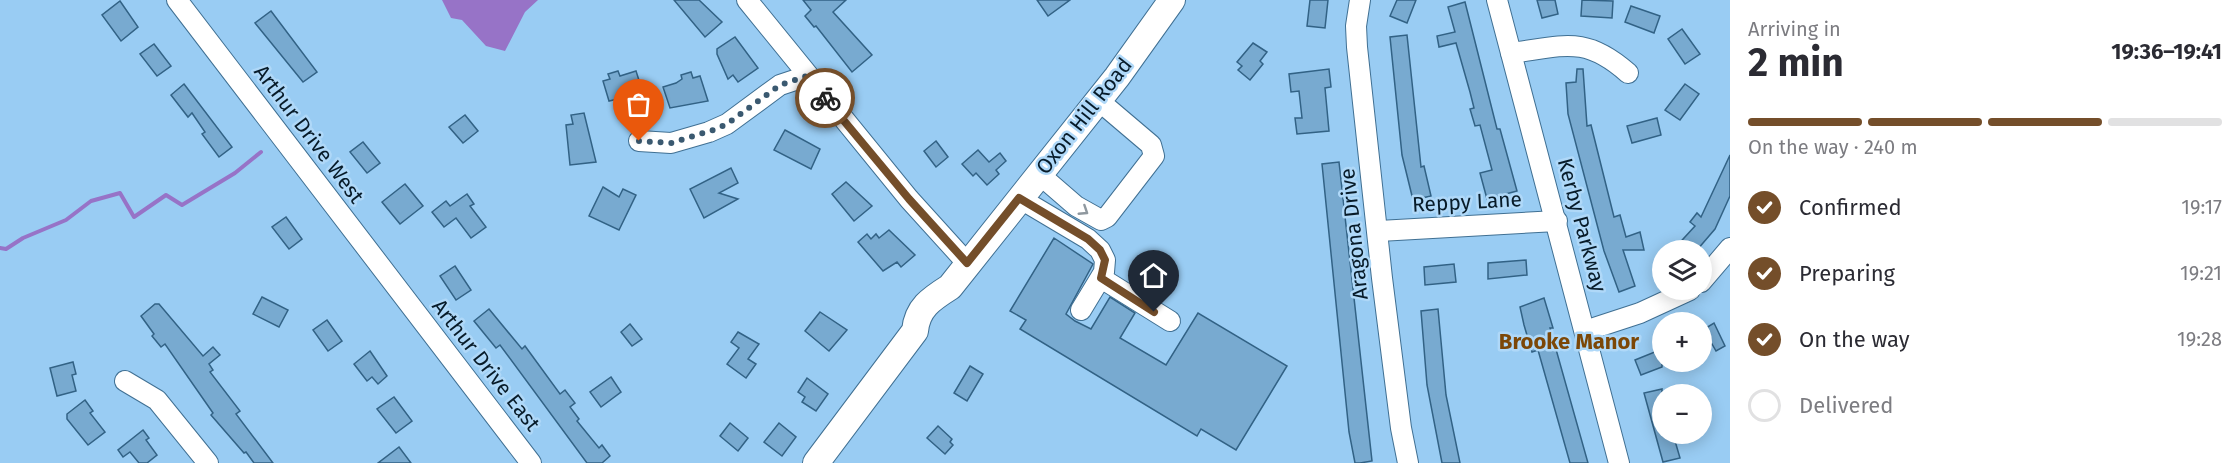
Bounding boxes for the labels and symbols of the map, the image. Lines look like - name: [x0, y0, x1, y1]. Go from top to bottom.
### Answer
- street label: Oxon Hill Road: [1030, 52, 1138, 180]
- street label: Arthur Drive West: [248, 60, 370, 209]
- courier: [795, 68, 855, 128]
- pin: [613, 79, 664, 141]
- street label: Kerby Parkway: [1552, 155, 1613, 295]
- street label: Aragona Drive: [1334, 167, 1374, 301]
- street label: Reppy Lane: [1411, 186, 1523, 218]
- one-way arrow: [1078, 203, 1088, 215]
- pin: [1128, 250, 1179, 312]
- street label: Arthur Drive East: [426, 294, 546, 436]
- district label: Brooke Manor: [1499, 328, 1639, 355]

